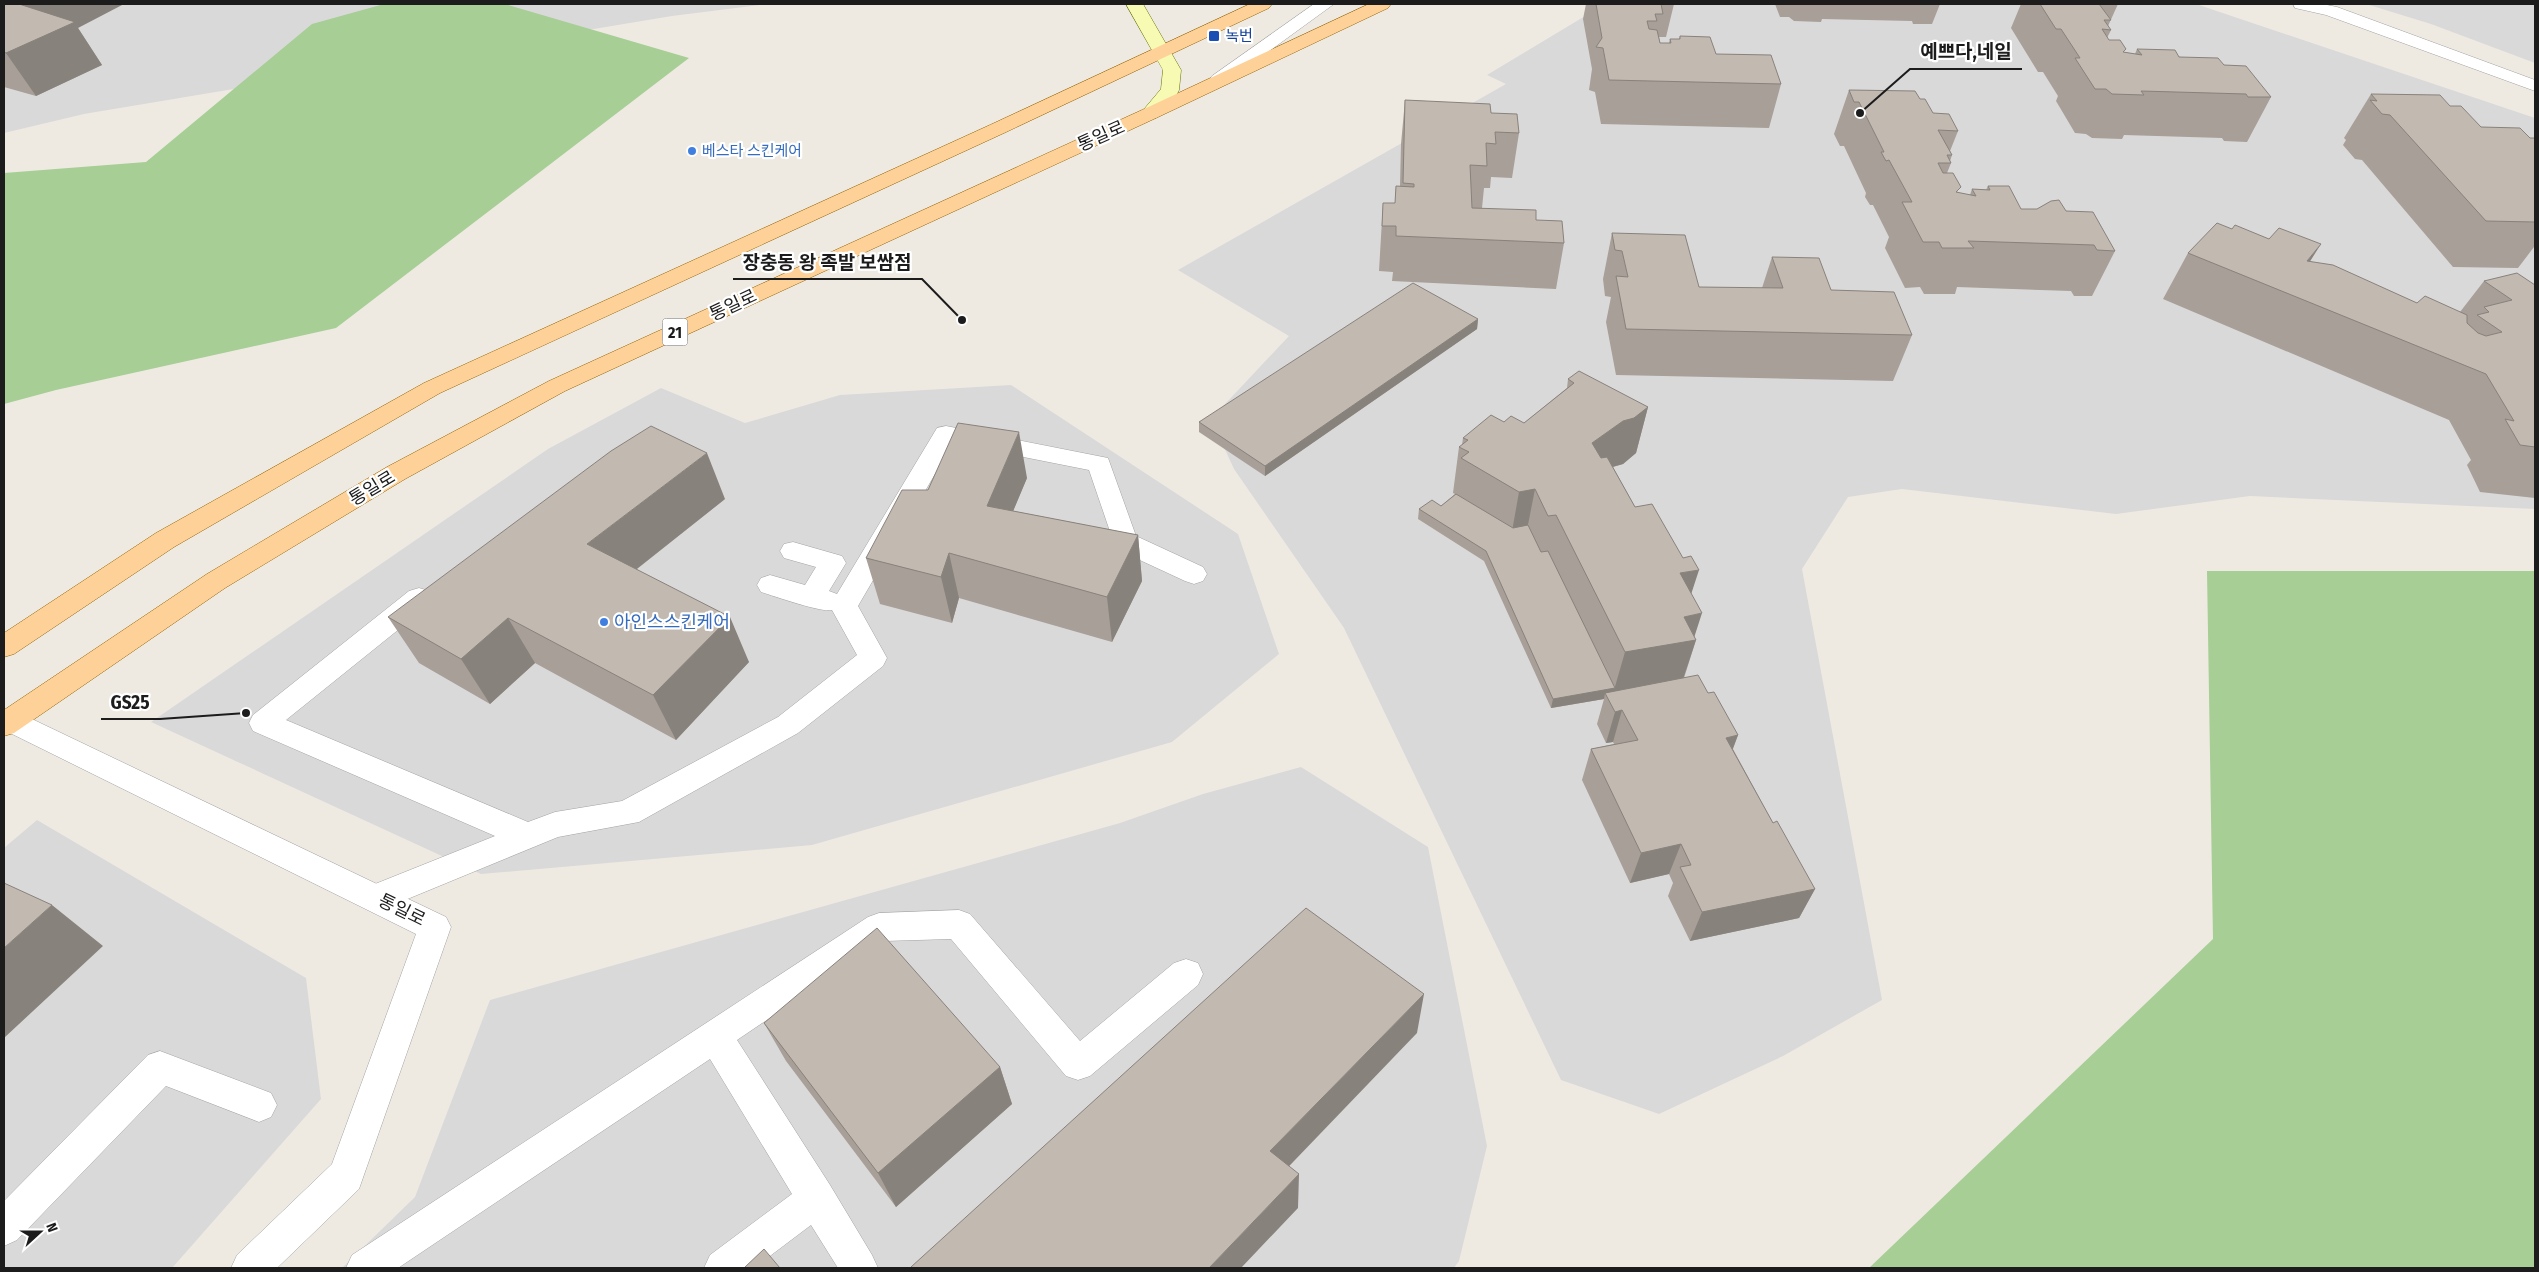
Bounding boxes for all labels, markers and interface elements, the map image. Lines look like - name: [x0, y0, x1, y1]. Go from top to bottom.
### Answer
- place label: 녹번: [1225, 27, 1253, 45]
- marker: 녹번: [1207, 29, 1221, 43]
- callout: 예쁘다,네일: [1910, 35, 2022, 69]
- text: 예쁘다,네일: [1920, 40, 2012, 63]
- street label: 통일로: [1074, 116, 1128, 156]
- place label: 베스타 스킨케어: [702, 142, 802, 160]
- marker: 베스타 스킨케어: [686, 145, 698, 157]
- callout: 장충동 왕 족발 보쌈점: [733, 245, 922, 279]
- text: 장충동 왕 족발 보쌈점: [742, 251, 912, 274]
- street label: 통일로: [706, 285, 760, 325]
- road number: 21: [662, 318, 688, 346]
- street label: 통일로: [345, 466, 399, 510]
- place label: 아인스스킨케어: [614, 611, 730, 633]
- marker: 아인스스킨케어: [598, 616, 610, 628]
- callout: GS25: [101, 685, 160, 719]
- text: GS25: [110, 691, 150, 714]
- street label: 통일로: [375, 889, 429, 931]
- north arrow: [15, 1207, 65, 1257]
- text: N: [42, 1221, 61, 1234]

